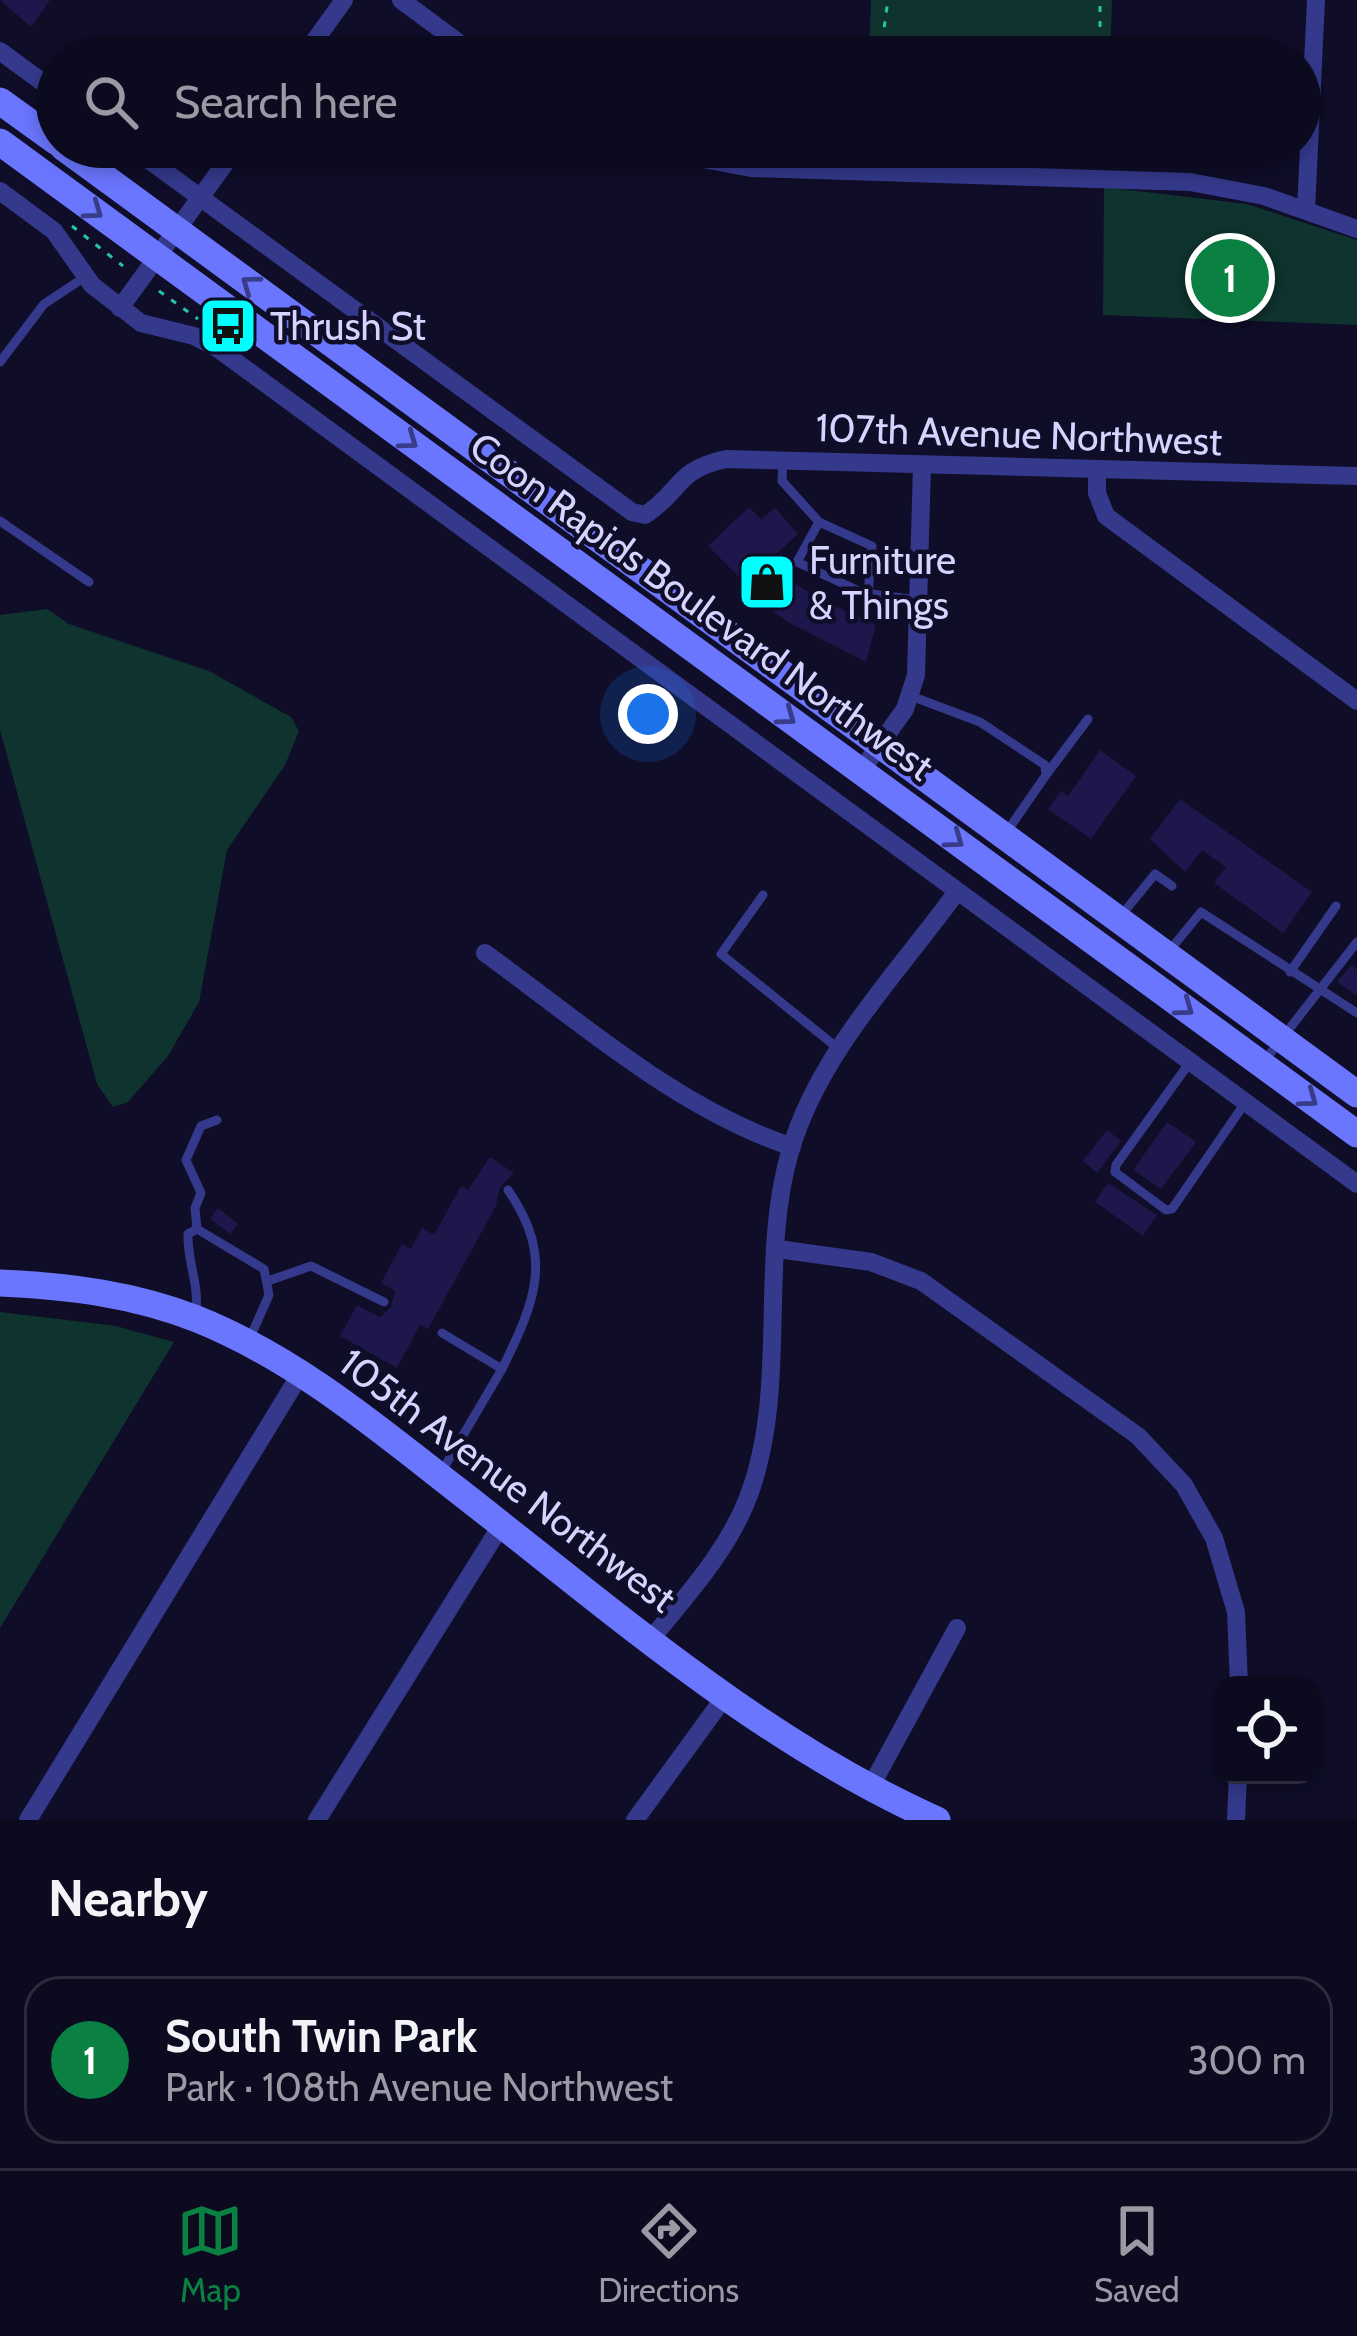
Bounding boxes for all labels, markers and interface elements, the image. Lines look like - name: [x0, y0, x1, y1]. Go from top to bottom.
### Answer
- search box: [36, 36, 1321, 168]
- icon: search: [78, 69, 144, 135]
- text: Search here: [174, 75, 398, 129]
- one-way arrow: [81, 197, 103, 219]
- pin: 1: [1191, 233, 1269, 323]
- one-way arrow: [241, 276, 263, 298]
- bus stop icon: Thrush St: [197, 295, 259, 357]
- place label: Thrush St: [270, 302, 426, 350]
- street label: 107th Avenue Northwest: [815, 403, 1223, 465]
- street label: Coon Rapids Boulevard Northwest: [461, 422, 943, 790]
- one-way arrow: [396, 427, 417, 449]
- place label: Furniture & Things: [809, 536, 956, 629]
- shop icon: Furniture & Things: [736, 551, 798, 613]
- your location: [618, 684, 678, 744]
- one-way arrow: [774, 703, 796, 725]
- one-way arrow: [942, 826, 964, 848]
- one-way arrow: [1172, 994, 1193, 1016]
- one-way arrow: [1296, 1084, 1318, 1106]
- street label: 105th Avenue Northwest: [330, 1338, 686, 1622]
- map controls: [1213, 1676, 1321, 1784]
- button: locate: [1213, 1676, 1321, 1784]
- text: Nearby: [48, 1867, 208, 1929]
- text: South Twin Park: [165, 2009, 477, 2063]
- text: 1: [83, 2036, 97, 2084]
- text: 300 m: [1187, 2036, 1306, 2084]
- text: Park · 108th Avenue Northwest: [165, 2063, 673, 2111]
- tab: Map: [177, 2198, 243, 2310]
- tab: Directions: [598, 2198, 739, 2310]
- tab: Saved: [1094, 2198, 1180, 2310]

